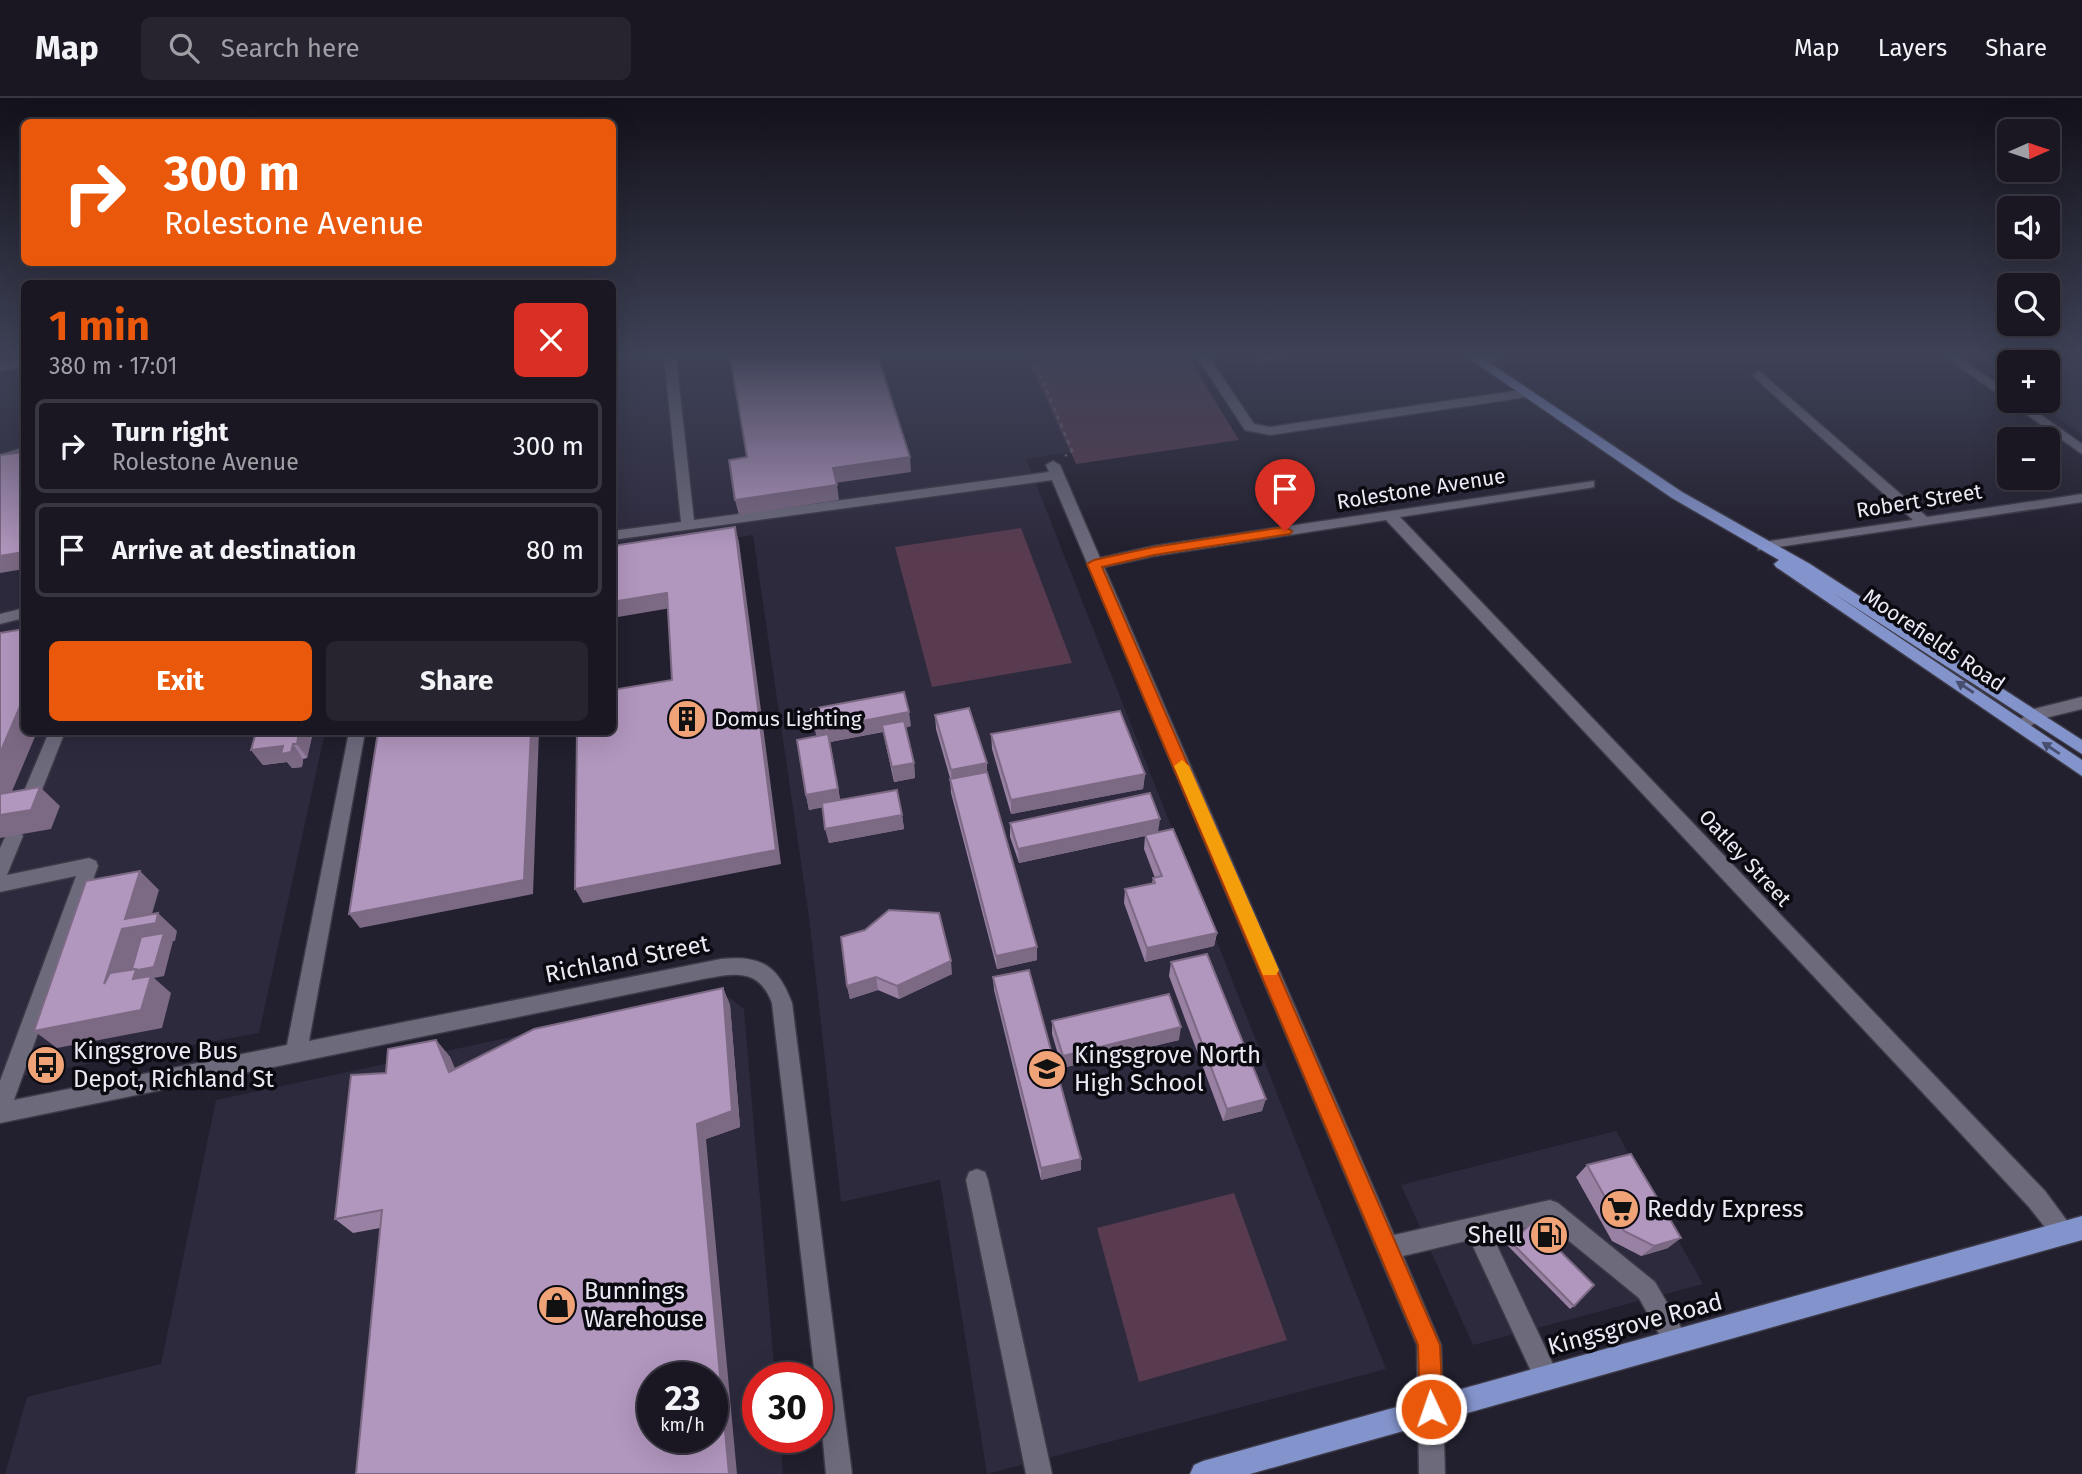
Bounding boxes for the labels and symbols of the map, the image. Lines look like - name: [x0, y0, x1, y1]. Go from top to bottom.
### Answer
- north arrow: [1997, 119, 2060, 182]
- pin: [1255, 459, 1315, 531]
- street label: Rolestone Avenue: [1335, 463, 1507, 515]
- street label: Robert Street: [1854, 478, 1984, 524]
- street label: Moorefields Road: [1858, 583, 2010, 697]
- one-way arrow: [1955, 680, 1975, 693]
- building icon: Domus Lighting: [666, 698, 708, 740]
- place label: Domus Lighting: [714, 706, 862, 732]
- one-way arrow: [2042, 741, 2060, 755]
- street label: Oatley Street: [1693, 804, 1797, 912]
- street label: Richland Street: [543, 929, 712, 989]
- place label: Kingsgrove Bus Depot, Richland St: [73, 1037, 274, 1093]
- place label: Kingsgrove North High School: [1074, 1041, 1261, 1097]
- bus stop icon: Kingsgrove Bus Depot, Richland St: [25, 1044, 67, 1086]
- school or university icon: Kingsgrove North High School: [1026, 1048, 1068, 1090]
- supermarket icon: Reddy Express: [1599, 1188, 1641, 1230]
- place label: Reddy Express: [1647, 1195, 1804, 1223]
- fuel station icon: Shell: [1528, 1214, 1570, 1256]
- place label: Shell: [1468, 1221, 1522, 1249]
- place label: Bunnings Warehouse: [584, 1277, 704, 1333]
- shop icon: Bunnings Warehouse: [536, 1284, 578, 1326]
- street label: Kingsgrove Road: [1544, 1287, 1726, 1361]
- speed limit sign: 30: [742, 1362, 833, 1453]
- position arrow: [1394, 1372, 1468, 1446]

